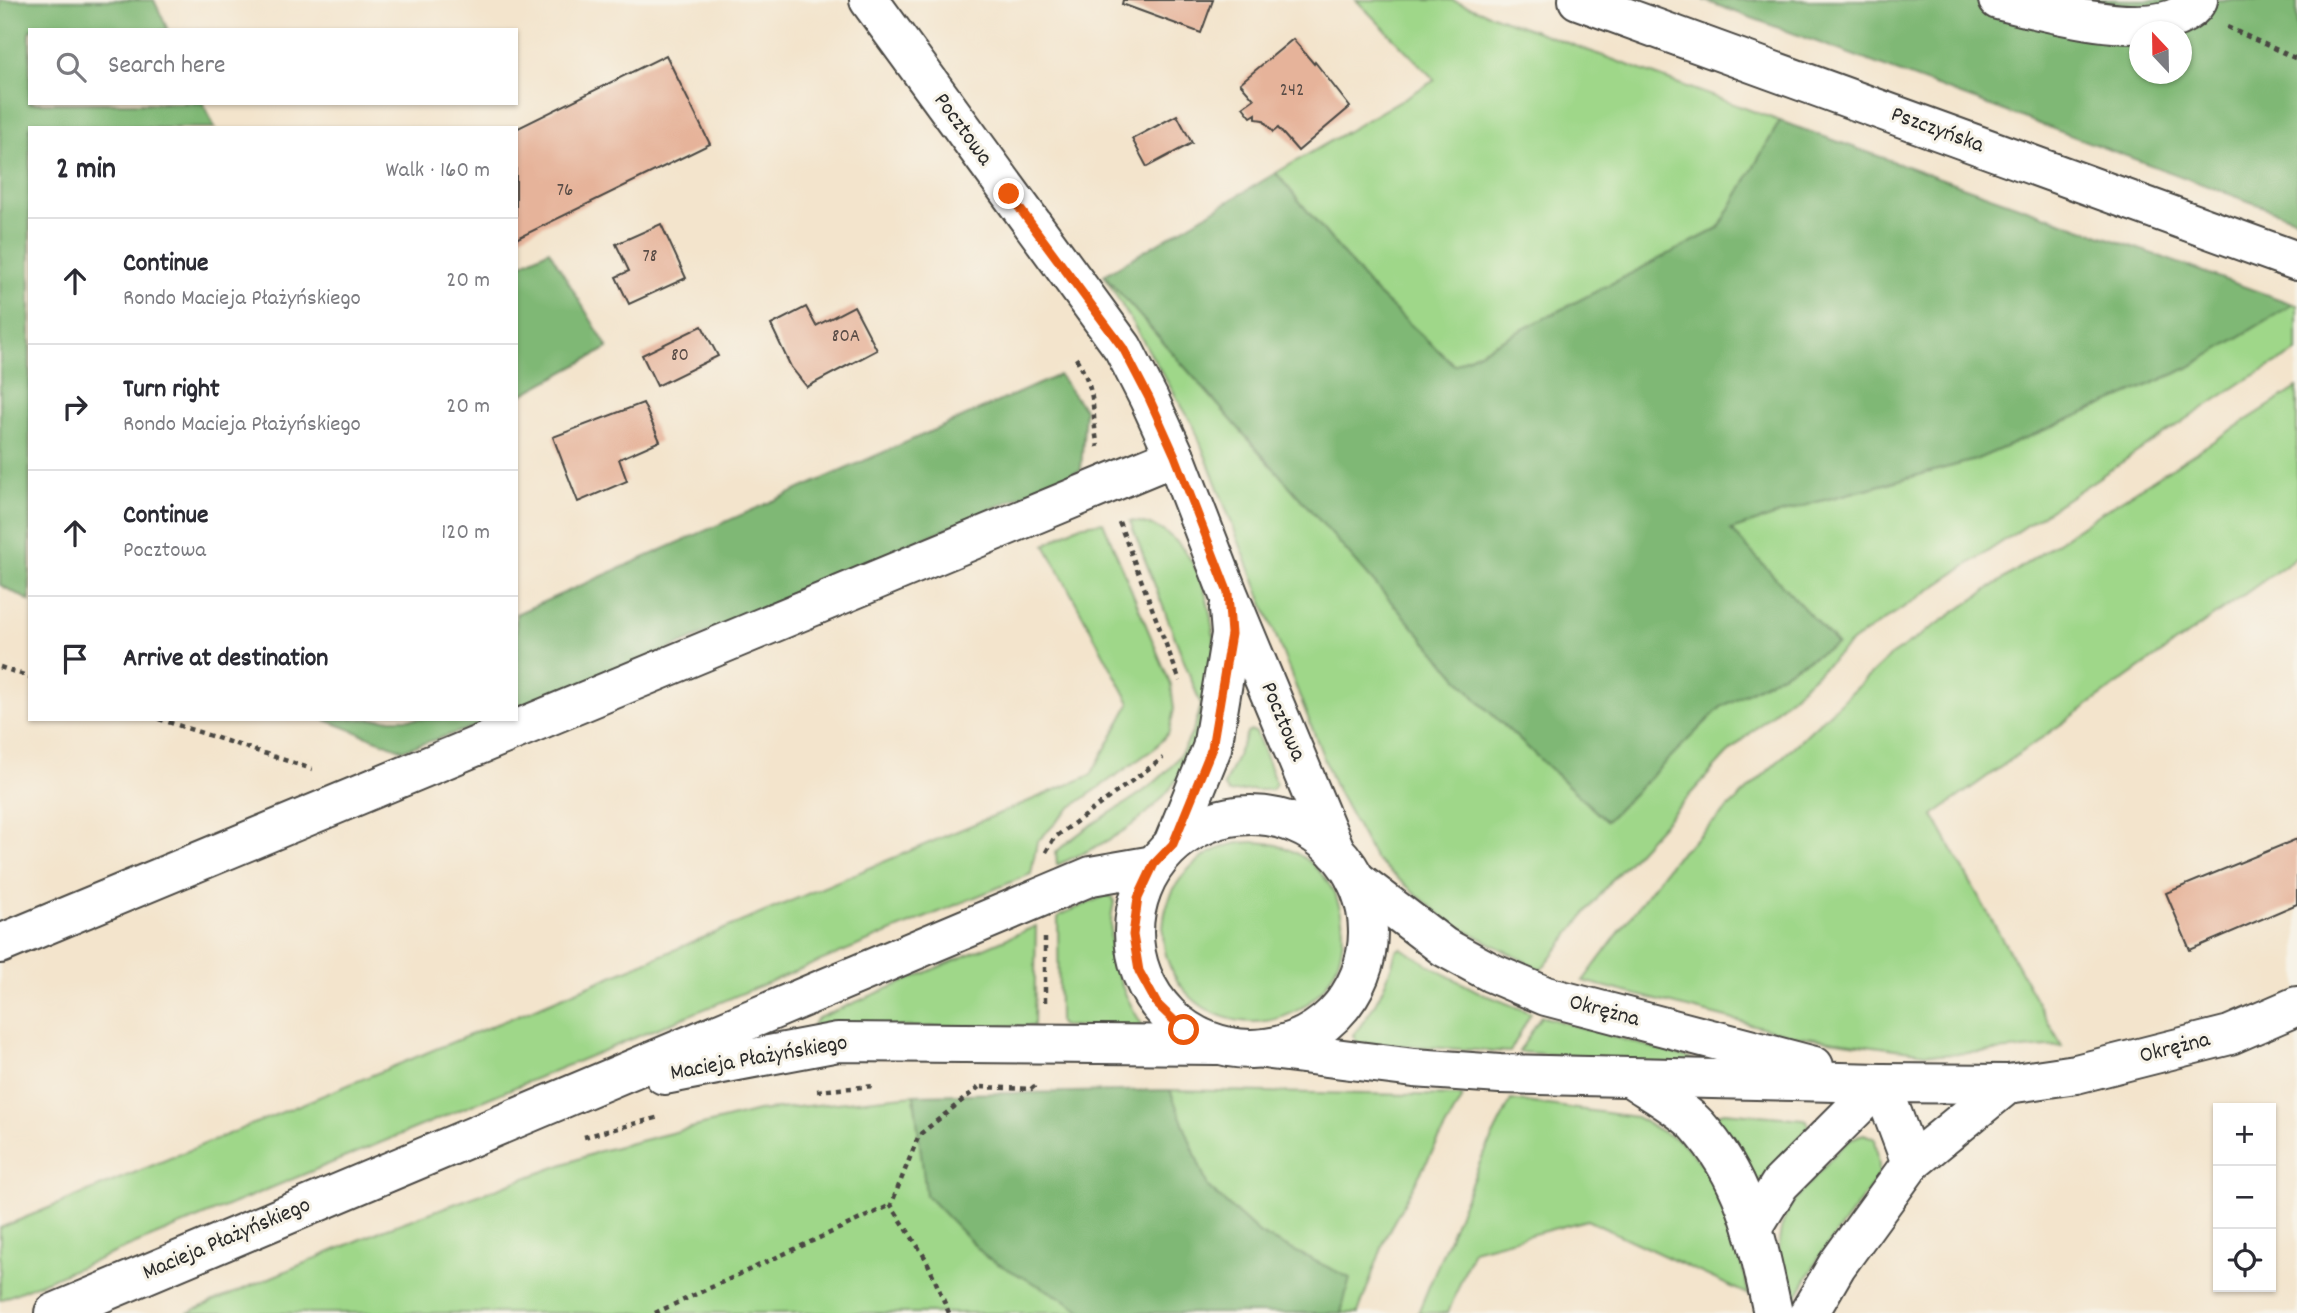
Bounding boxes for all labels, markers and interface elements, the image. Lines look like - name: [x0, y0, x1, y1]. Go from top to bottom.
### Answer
- north arrow: [2129, 21, 2192, 84]
- search box: [28, 28, 518, 105]
- icon: search: [52, 48, 90, 86]
- text: Search here: [108, 48, 226, 85]
- house number: 242: [1280, 78, 1304, 105]
- street label: Pocztowa: [924, 87, 1000, 174]
- street label: Pszczyńska: [1886, 99, 1989, 163]
- text: 2 min: [56, 150, 116, 193]
- text: Walk · 160 m: [385, 155, 490, 188]
- house number: 76: [557, 178, 573, 205]
- route end: [993, 178, 1024, 209]
- house number: 78: [643, 244, 657, 271]
- text: Continue: [123, 246, 208, 283]
- icon: ahead: [56, 262, 94, 300]
- text: 20 m: [446, 265, 490, 298]
- text: Rondo Macieja Płażyńskiego: [123, 283, 361, 316]
- house number: 80A: [832, 324, 860, 351]
- house number: 80: [671, 343, 689, 370]
- text: Turn right: [123, 372, 220, 409]
- icon: right: [56, 388, 94, 426]
- text: 20 m: [446, 391, 490, 424]
- text: Rondo Macieja Płażyńskiego: [123, 409, 361, 442]
- text: Continue: [123, 498, 208, 535]
- icon: ahead: [56, 514, 94, 552]
- text: 120 m: [441, 517, 490, 550]
- text: Pocztowa: [123, 535, 206, 568]
- icon: arrive: [56, 640, 94, 678]
- text: Arrive at destination: [123, 641, 328, 678]
- street label: Pocztowa: [1251, 677, 1314, 768]
- street label: Okrężna: [1565, 987, 1644, 1037]
- route start: [1168, 1014, 1199, 1045]
- street label: Okrężna: [2136, 1024, 2215, 1074]
- street label: Macieja Płażyńskiego: [668, 1027, 850, 1091]
- map controls: [2213, 1103, 2276, 1292]
- button: +: [2213, 1103, 2276, 1166]
- button: −: [2213, 1166, 2276, 1229]
- street label: Macieja Płażyńskiego: [138, 1190, 316, 1290]
- button: locate: [2213, 1229, 2276, 1292]

